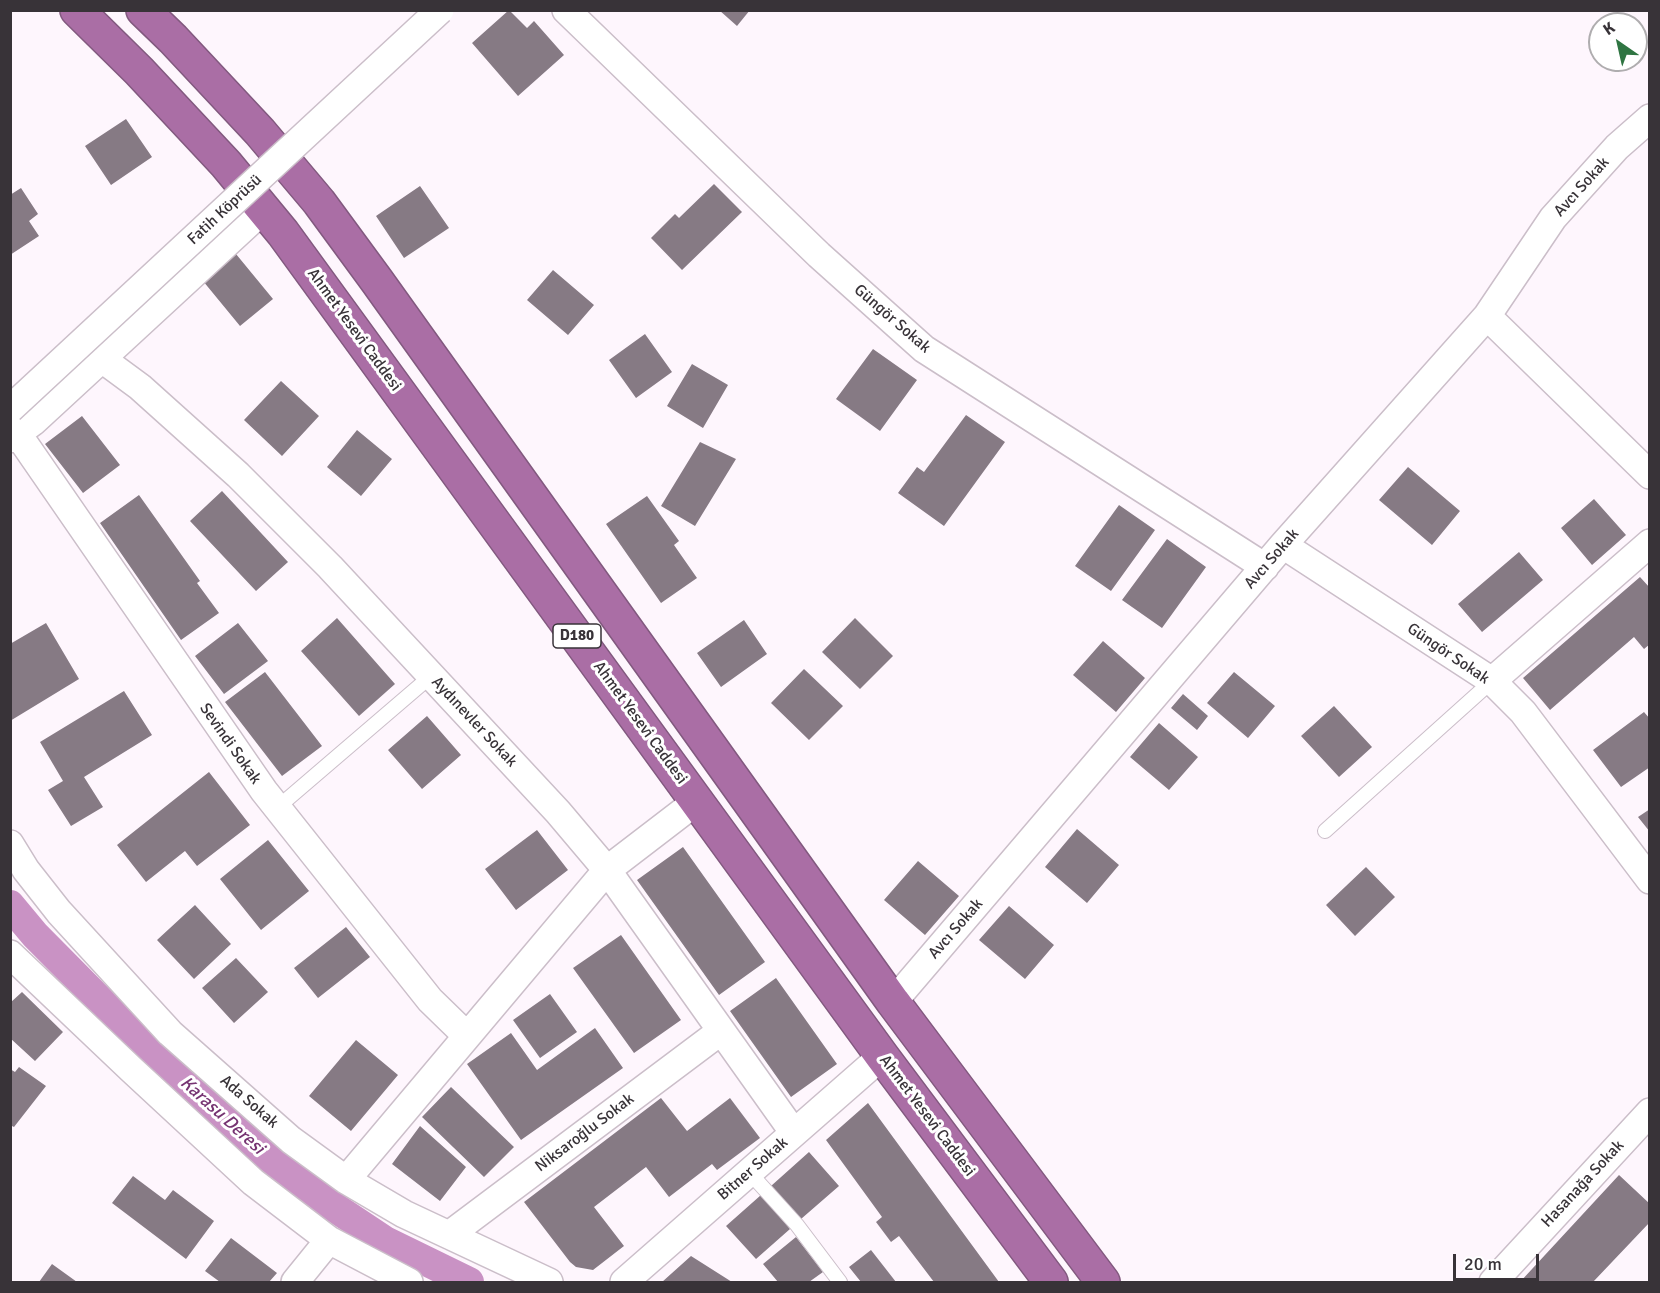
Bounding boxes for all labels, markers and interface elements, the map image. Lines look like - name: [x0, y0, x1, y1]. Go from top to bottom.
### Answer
- north arrow: [1588, 12, 1648, 72]
- text: K: [1599, 18, 1619, 40]
- street label: Avcı Sokak: [1550, 153, 1614, 221]
- street label: Fatih Köprüsü: [184, 171, 266, 249]
- street label: Ahmet Yesevi Caddesi: [303, 265, 405, 395]
- street label: Güngör Sokak: [850, 280, 934, 358]
- street label: Avcı Sokak: [1241, 525, 1303, 593]
- street label: Güngör Sokak: [1403, 619, 1493, 689]
- road number: D180: [553, 624, 601, 648]
- street label: Ahmet Yesevi Caddesi: [589, 658, 691, 788]
- street label: Aydınevler Sokak: [427, 673, 521, 771]
- street label: Sevindi Sokak: [195, 700, 265, 788]
- street label: Avcı Sokak: [925, 895, 987, 963]
- street label: Ahmet Yesevi Caddesi: [875, 1051, 979, 1181]
- street label: Ada Sokak: [216, 1071, 282, 1133]
- water label: Karasu Deresi: [175, 1073, 269, 1159]
- street label: Niksaroğlu Sokak: [532, 1090, 638, 1176]
- street label: Bitner Sokak: [714, 1133, 792, 1205]
- street label: Hasanağa Sokak: [1538, 1136, 1628, 1232]
- scale bar: [1456, 1242, 1542, 1280]
- text: 20 m: [1464, 1253, 1502, 1275]

